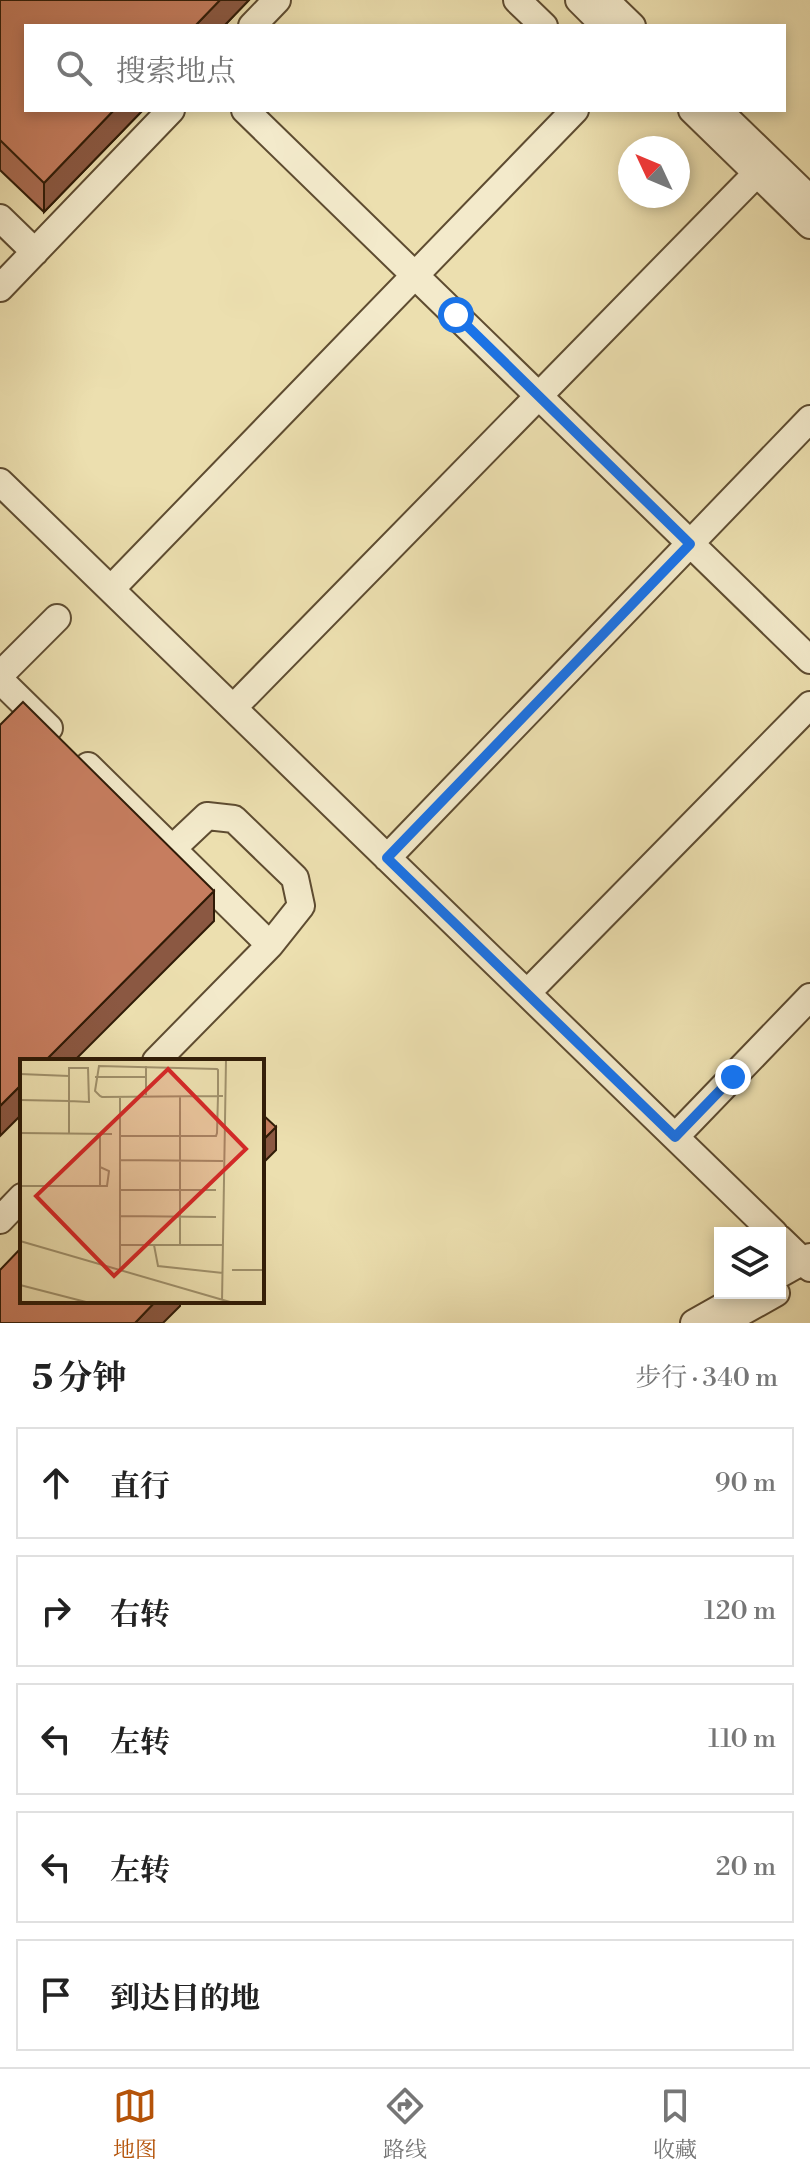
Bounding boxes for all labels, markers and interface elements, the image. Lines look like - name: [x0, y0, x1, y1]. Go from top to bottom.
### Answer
- search box: [24, 24, 786, 112]
- icon: search: [52, 46, 96, 90]
- text: 搜索地点: [116, 53, 236, 91]
- north arrow: [618, 136, 690, 208]
- route start: [438, 297, 474, 333]
- inset map: [20, 1059, 264, 1303]
- route end: [715, 1059, 751, 1095]
- map controls: [714, 1227, 786, 1299]
- button: layers: [714, 1227, 786, 1299]
- text: 5 分钟: [32, 1358, 127, 1400]
- text: 步行 · 340 m: [635, 1362, 778, 1394]
- icon: ahead: [34, 1461, 78, 1505]
- text: 90 m: [715, 1467, 776, 1499]
- text: 直行: [110, 1468, 170, 1506]
- icon: right: [34, 1589, 78, 1633]
- text: 120 m: [704, 1595, 776, 1627]
- text: 右转: [110, 1596, 170, 1634]
- icon: left: [34, 1717, 78, 1761]
- text: 110 m: [708, 1723, 776, 1755]
- text: 左转: [110, 1724, 170, 1762]
- icon: left: [34, 1845, 78, 1889]
- text: 20 m: [716, 1851, 776, 1883]
- text: 左转: [110, 1852, 170, 1890]
- icon: arrive: [34, 1973, 78, 2017]
- text: 到达目的地: [110, 1980, 260, 2018]
- tab: 地图: [113, 2084, 157, 2164]
- tab: 路线: [383, 2084, 427, 2164]
- tab: 收藏: [653, 2084, 697, 2164]

